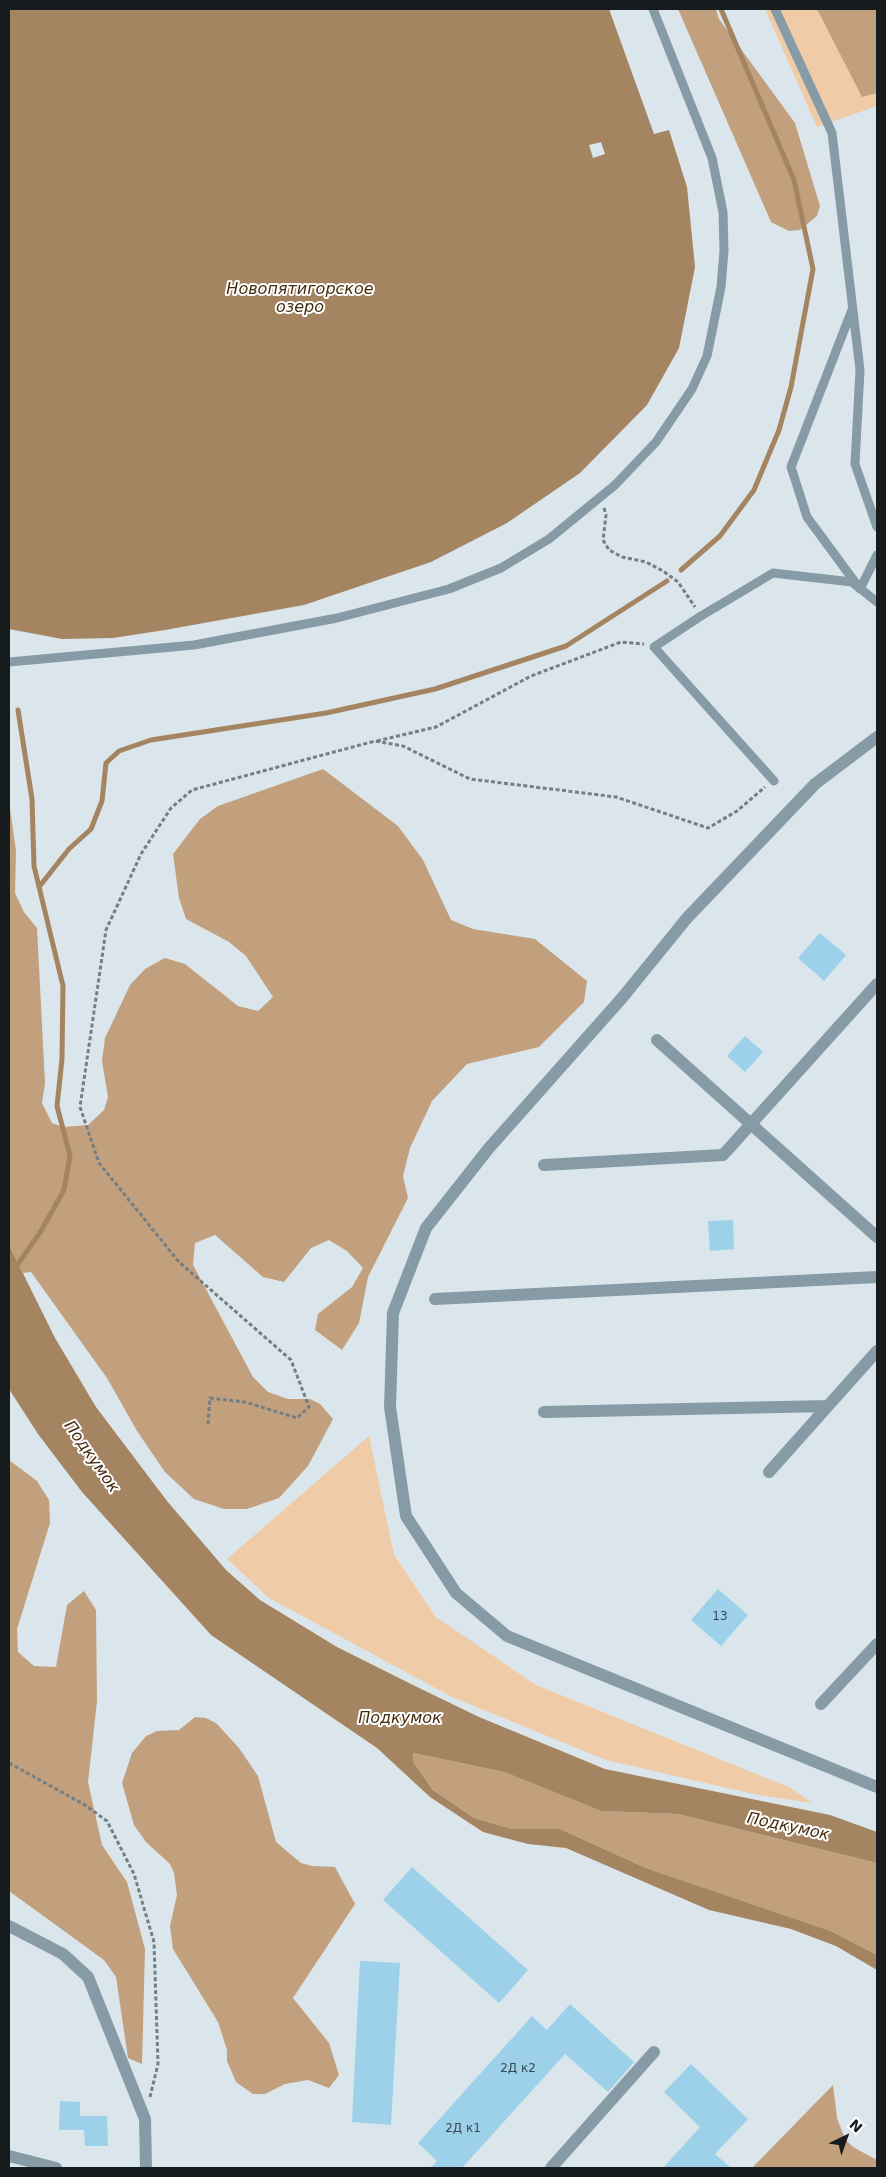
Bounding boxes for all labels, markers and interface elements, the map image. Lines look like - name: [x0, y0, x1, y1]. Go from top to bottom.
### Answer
- water label: Новопятигорское озеро: [226, 280, 374, 318]
- water label: Подкумок: [59, 1417, 123, 1497]
- house number: 13: [712, 1610, 728, 1624]
- water label: Подкумок: [358, 1709, 442, 1729]
- water label: Подкумок: [745, 1809, 831, 1845]
- house number: 2Д к2: [500, 2062, 536, 2076]
- north arrow: [821, 2112, 871, 2162]
- text: N: [846, 2116, 866, 2136]
- house number: 2Д к1: [445, 2122, 481, 2136]

